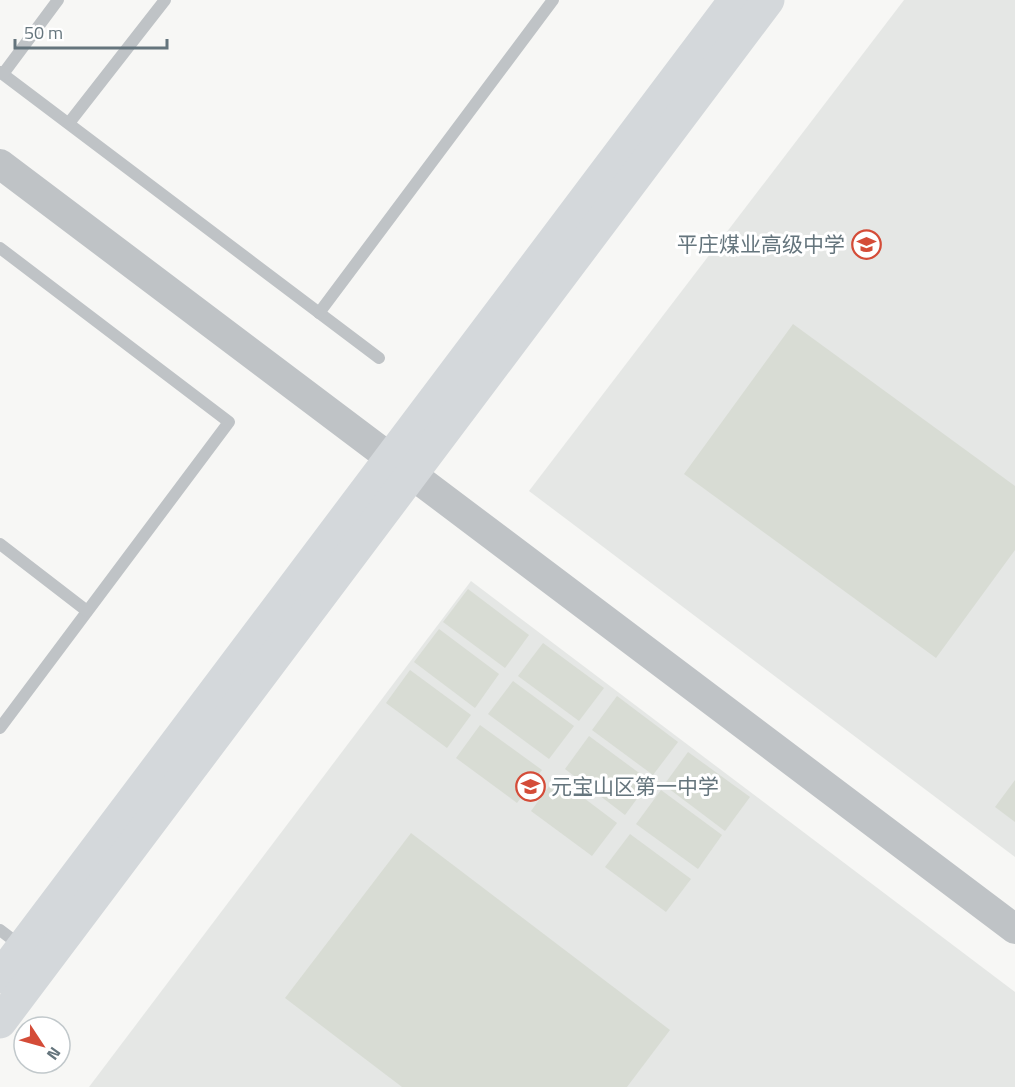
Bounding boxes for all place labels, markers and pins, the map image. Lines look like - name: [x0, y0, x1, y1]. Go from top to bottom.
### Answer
- place label: 平庄煤业高级中学: [677, 228, 845, 260]
- school or university icon: 平庄煤业高级中学: [850, 229, 882, 261]
- place label: 元宝山区第一中学: [551, 770, 719, 802]
- school or university icon: 元宝山区第一中学: [514, 771, 546, 803]

